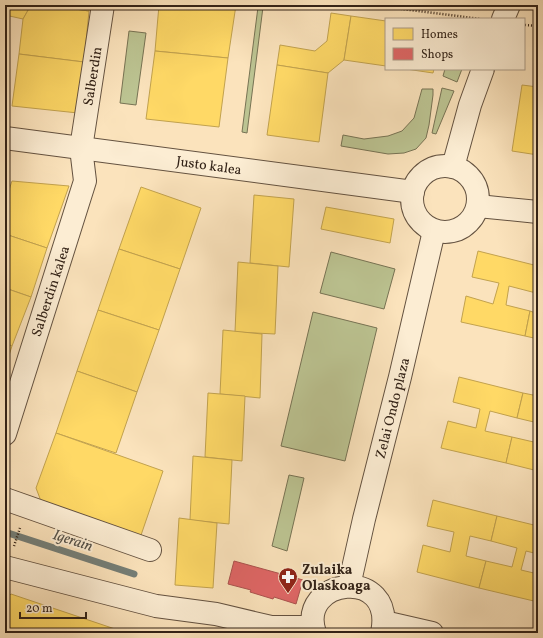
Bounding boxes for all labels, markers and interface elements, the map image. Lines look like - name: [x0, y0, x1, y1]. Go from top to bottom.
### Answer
- legend: [385, 18, 525, 70]
- text: Homes: [421, 27, 458, 43]
- street label: Salberdin: [79, 45, 108, 107]
- text: Shops: [421, 47, 453, 63]
- street label: Justo kalea: [175, 152, 243, 180]
- street label: Salberdin kalea: [28, 243, 75, 339]
- street label: Zelai Ondo plaza: [372, 356, 415, 461]
- water label: Igerain: [50, 525, 95, 558]
- place label: Zulaika Olaskoaga: [302, 561, 371, 596]
- pharmacy icon: Zulaika Olaskoaga: [277, 566, 299, 594]
- scale bar: [20, 594, 86, 620]
- text: 20 m: [26, 601, 53, 617]

